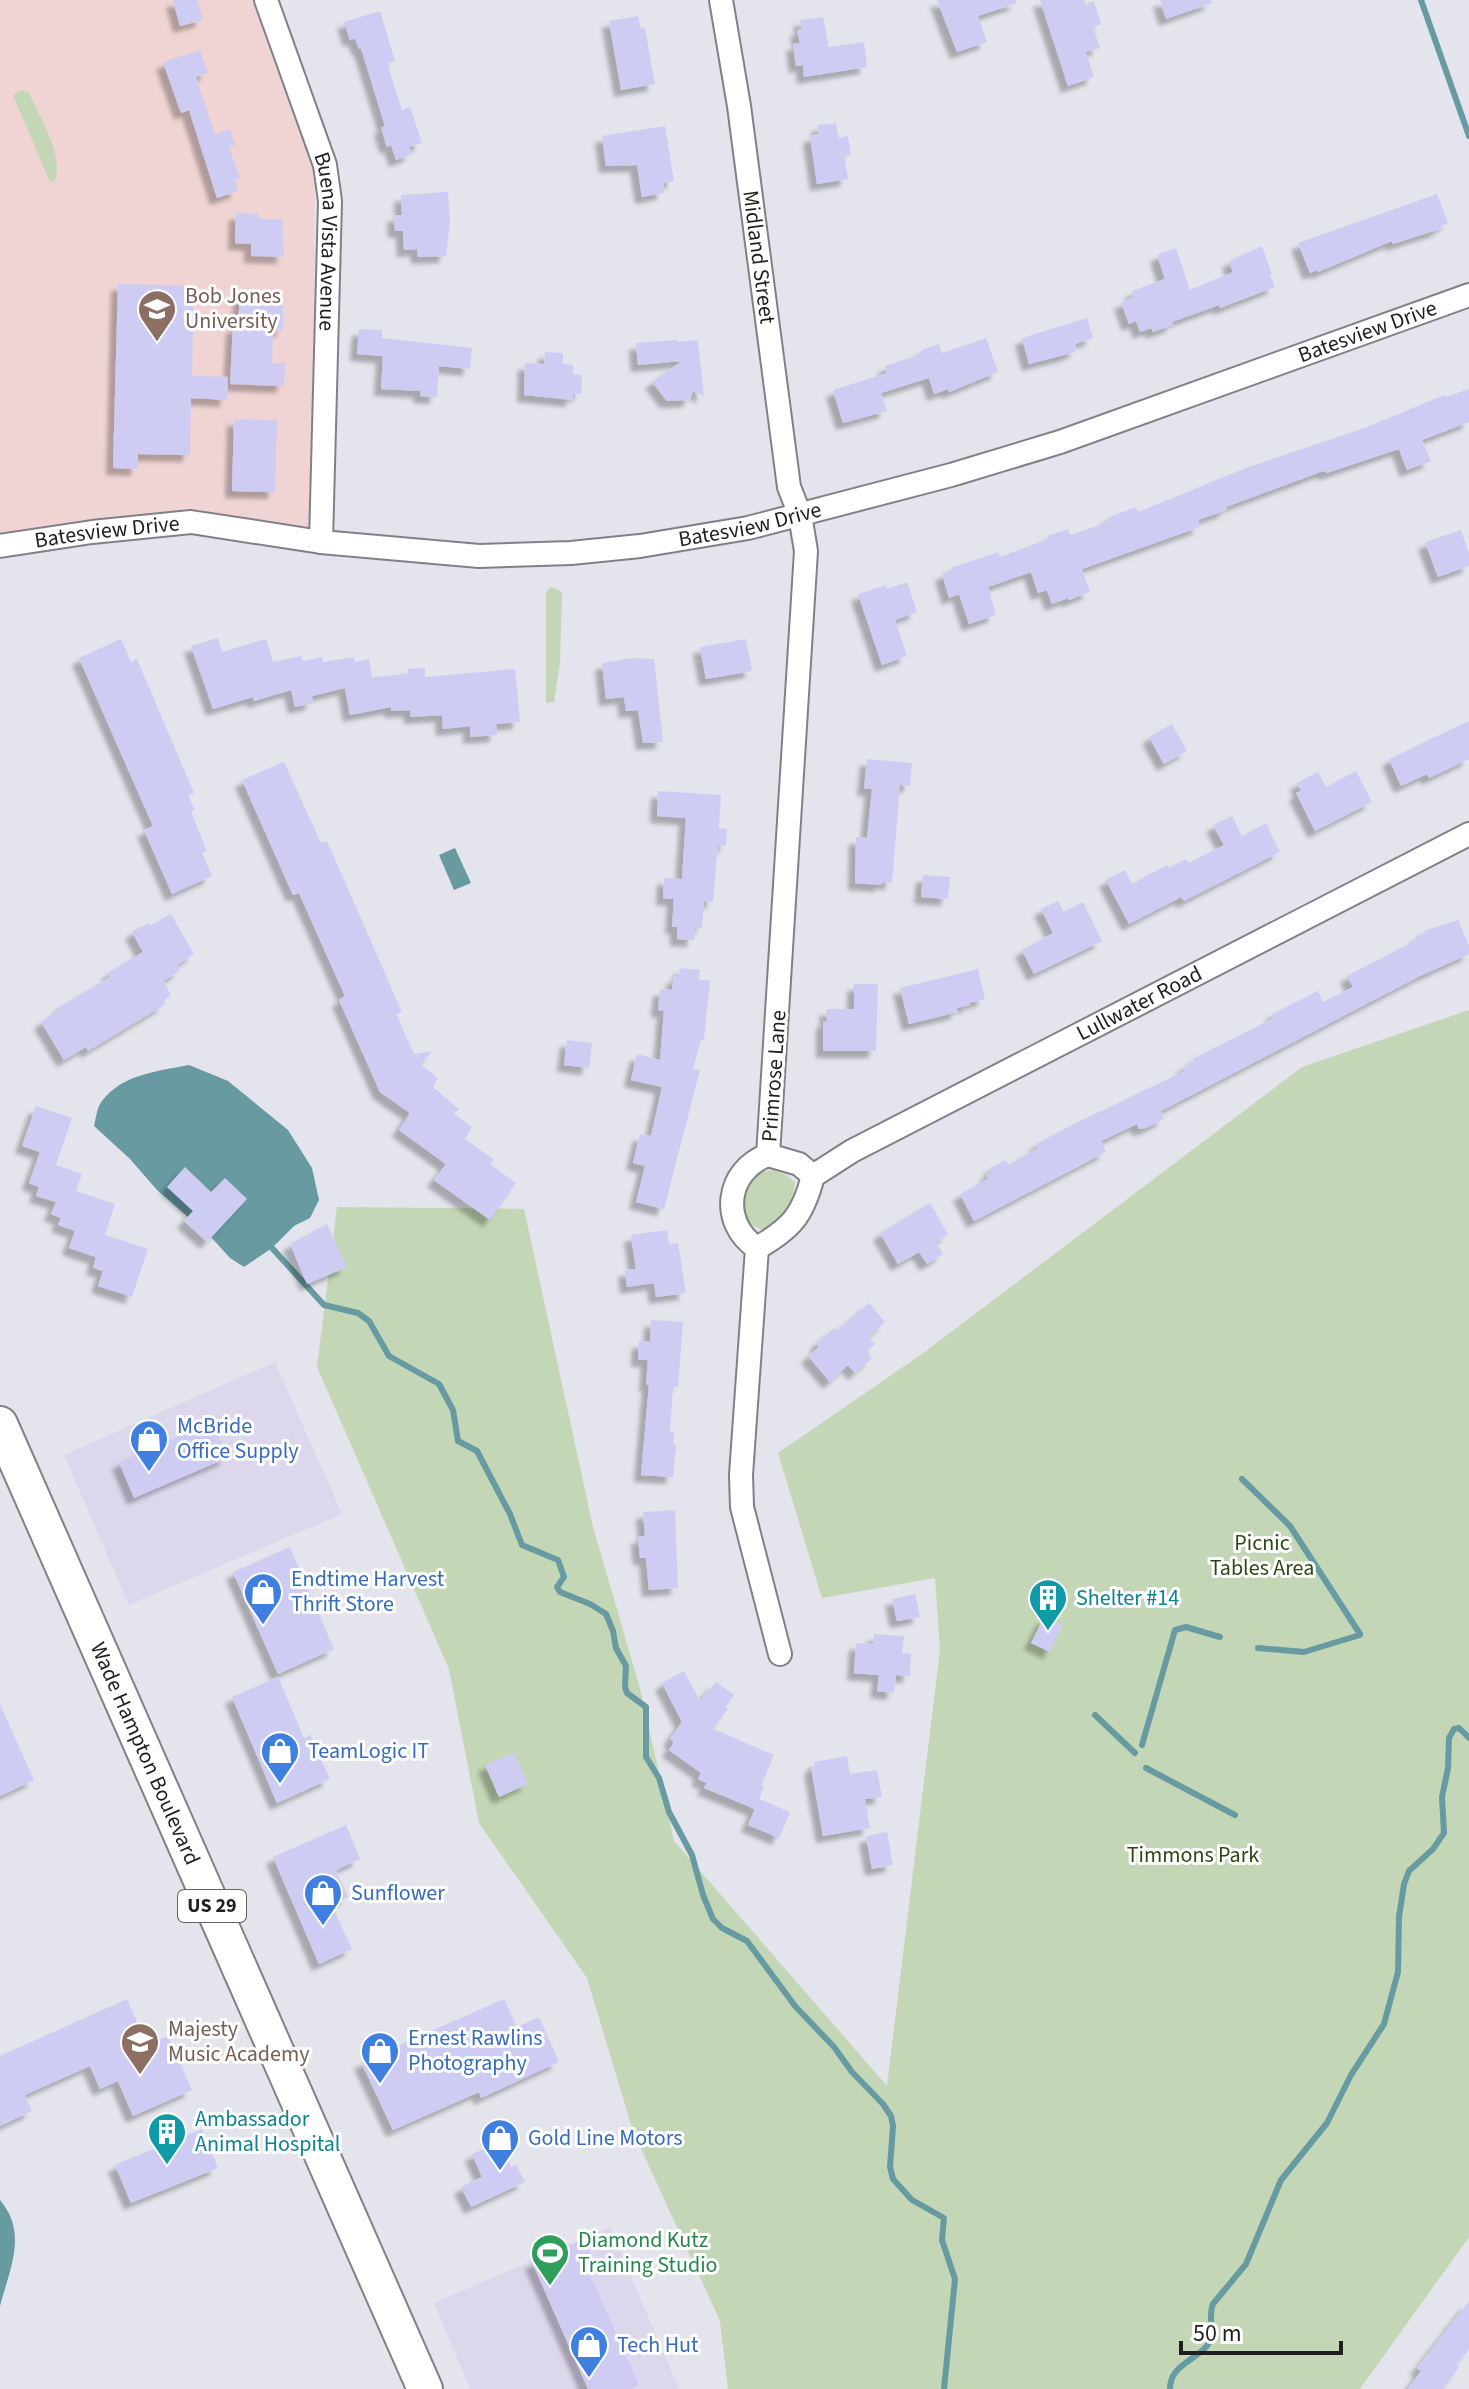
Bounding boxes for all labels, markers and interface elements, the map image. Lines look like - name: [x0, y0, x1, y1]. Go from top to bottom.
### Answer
- street label: Buena Vista Avenue: [306, 148, 346, 332]
- street label: Midland Street: [734, 189, 784, 326]
- place label: Bob Jones University: [185, 280, 281, 337]
- school or university icon: Bob Jones University: [136, 288, 178, 343]
- street label: Batesview Drive: [1293, 292, 1441, 371]
- street label: Batesview Drive: [676, 493, 825, 555]
- street label: Batesview Drive: [32, 507, 181, 557]
- street label: Lullwater Road: [1071, 958, 1208, 1049]
- street label: Primrose Lane: [753, 1009, 795, 1143]
- place label: McBride Office Supply: [177, 1410, 299, 1467]
- shop icon: McBride Office Supply: [128, 1418, 170, 1473]
- park label: Picnic Tables Area: [1210, 1527, 1314, 1584]
- place label: Endtime Harvest Thrift Store: [291, 1563, 445, 1620]
- shop icon: Endtime Harvest Thrift Store: [242, 1571, 284, 1626]
- building icon: Shelter #14: [1027, 1577, 1069, 1632]
- place label: Shelter #14: [1076, 1582, 1179, 1614]
- street label: Wade Hampton Boulevard: [82, 1637, 208, 1870]
- shop icon: TeamLogic IT: [259, 1730, 301, 1785]
- place label: TeamLogic IT: [308, 1735, 429, 1767]
- park label: Timmons Park: [1127, 1839, 1259, 1871]
- shop icon: Sunflower: [302, 1872, 344, 1927]
- place label: Sunflower: [351, 1877, 445, 1909]
- road number: US 29: [178, 1890, 246, 1922]
- place label: Majesty Music Academy: [168, 2013, 310, 2070]
- school or university icon: Majesty Music Academy: [119, 2021, 161, 2076]
- place label: Ernest Rawlins Photography: [408, 2022, 542, 2079]
- shop icon: Ernest Rawlins Photography: [359, 2030, 401, 2085]
- place label: Ambassador Animal Hospital: [195, 2103, 340, 2160]
- building icon: Ambassador Animal Hospital: [146, 2111, 188, 2166]
- shop icon: Gold Line Motors: [479, 2117, 521, 2172]
- place label: Gold Line Motors: [528, 2122, 683, 2154]
- place label: Diamond Kutz Training Studio: [578, 2224, 718, 2281]
- sports icon: Diamond Kutz Training Studio: [529, 2232, 571, 2287]
- scale bar: [1181, 2305, 1341, 2355]
- text: 50 m: [1193, 2316, 1242, 2351]
- shop icon: Tech Hut: [568, 2324, 610, 2379]
- place label: Tech Hut: [617, 2329, 699, 2361]

